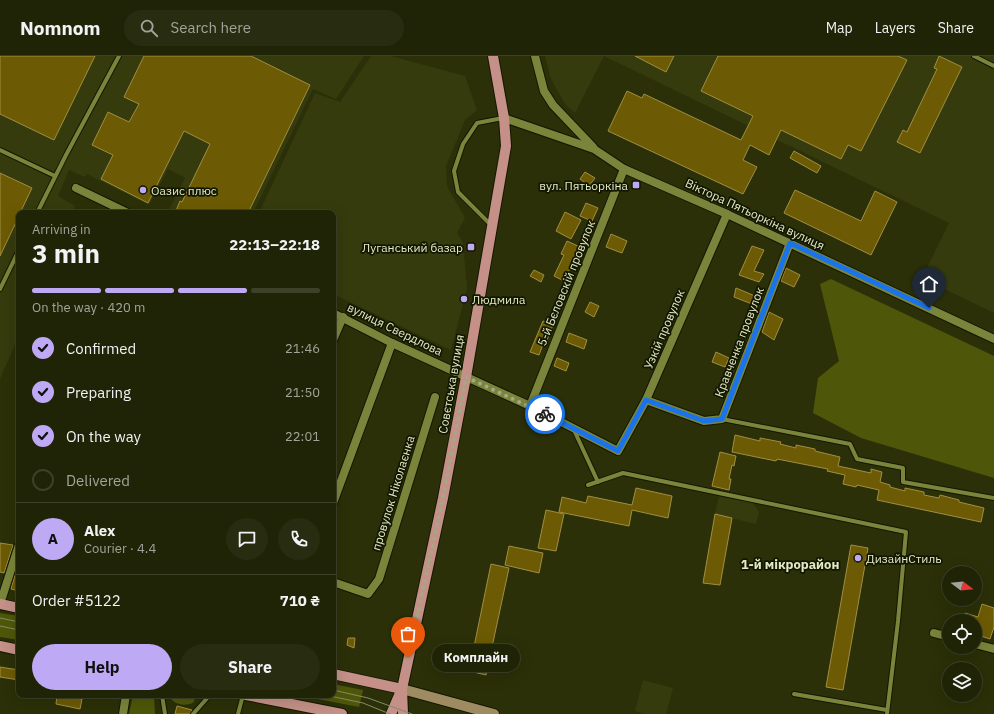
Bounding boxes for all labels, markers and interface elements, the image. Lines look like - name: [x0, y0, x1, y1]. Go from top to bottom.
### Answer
- search box: [124, 10, 404, 46]
- text: Nomnom: [20, 16, 100, 40]
- icon: search: [138, 17, 160, 39]
- text: Search here: [170, 18, 251, 37]
- text: Map: [826, 19, 853, 37]
- text: Layers: [875, 19, 916, 37]
- text: Share: [938, 19, 974, 37]
- street label: Віктора Пятьоркіна вулиця: [683, 175, 827, 253]
- place label: вул. Пятьоркіна: [539, 178, 629, 193]
- marker: вул. Пятьоркіна: [631, 180, 641, 190]
- place label: Оазис плюс: [151, 183, 217, 198]
- marker: Оазис плюс: [138, 185, 148, 195]
- street label: 5-й Бєловскій провулок: [534, 218, 598, 348]
- text: Arriving in: [32, 221, 91, 238]
- text: 22:13–22:18: [229, 235, 320, 254]
- text: 3 min: [32, 236, 100, 270]
- place label: Луганський базар: [362, 240, 463, 255]
- marker: Луганський базар: [466, 242, 476, 252]
- pin: [912, 267, 946, 308]
- icon: home: [918, 273, 940, 295]
- street label: Кравченка провулок: [711, 284, 767, 399]
- street label: Узкій провулок: [640, 287, 688, 371]
- place label: Людмила: [472, 292, 526, 307]
- marker: Людмила: [459, 294, 469, 304]
- text: On the way · 420 m: [32, 299, 145, 316]
- street label: вулиця Свердлова: [345, 299, 446, 359]
- street label: Совєтська вулиця: [435, 333, 467, 435]
- icon: check: [32, 337, 54, 359]
- text: Confirmed: [66, 339, 136, 358]
- text: 21:46: [285, 340, 320, 357]
- icon: check: [32, 381, 54, 403]
- text: Preparing: [66, 383, 131, 402]
- text: 21:50: [285, 384, 320, 401]
- courier: [525, 394, 565, 434]
- icon: bike: [534, 403, 556, 425]
- icon: check: [32, 425, 54, 447]
- text: On the way: [66, 427, 141, 446]
- text: 22:01: [285, 428, 320, 445]
- street label: провулок Ніколаєнка: [368, 433, 418, 552]
- text: Delivered: [66, 471, 130, 490]
- button: chat: [226, 518, 268, 560]
- button: phone: [278, 518, 320, 560]
- text: Alex: [84, 521, 115, 540]
- text: A: [48, 529, 58, 548]
- text: Courier · 4.4: [84, 540, 156, 557]
- place label: ДизайнСтиль: [866, 551, 941, 566]
- marker: ДизайнСтиль: [853, 553, 863, 563]
- district label: 1-й мікрорайон: [741, 556, 839, 573]
- north arrow: [942, 566, 982, 606]
- map controls: [942, 566, 982, 702]
- text: Order #5122: [32, 591, 121, 610]
- text: 710 ₴: [280, 591, 320, 610]
- button: locate: [942, 614, 982, 654]
- pin: [391, 617, 425, 658]
- icon: bag: [397, 623, 419, 645]
- button: Help: [32, 644, 172, 690]
- button: Share: [180, 644, 320, 690]
- callout: Комплайн: [432, 644, 520, 672]
- text: Комплайн: [444, 649, 508, 666]
- button: layers: [942, 662, 982, 702]

